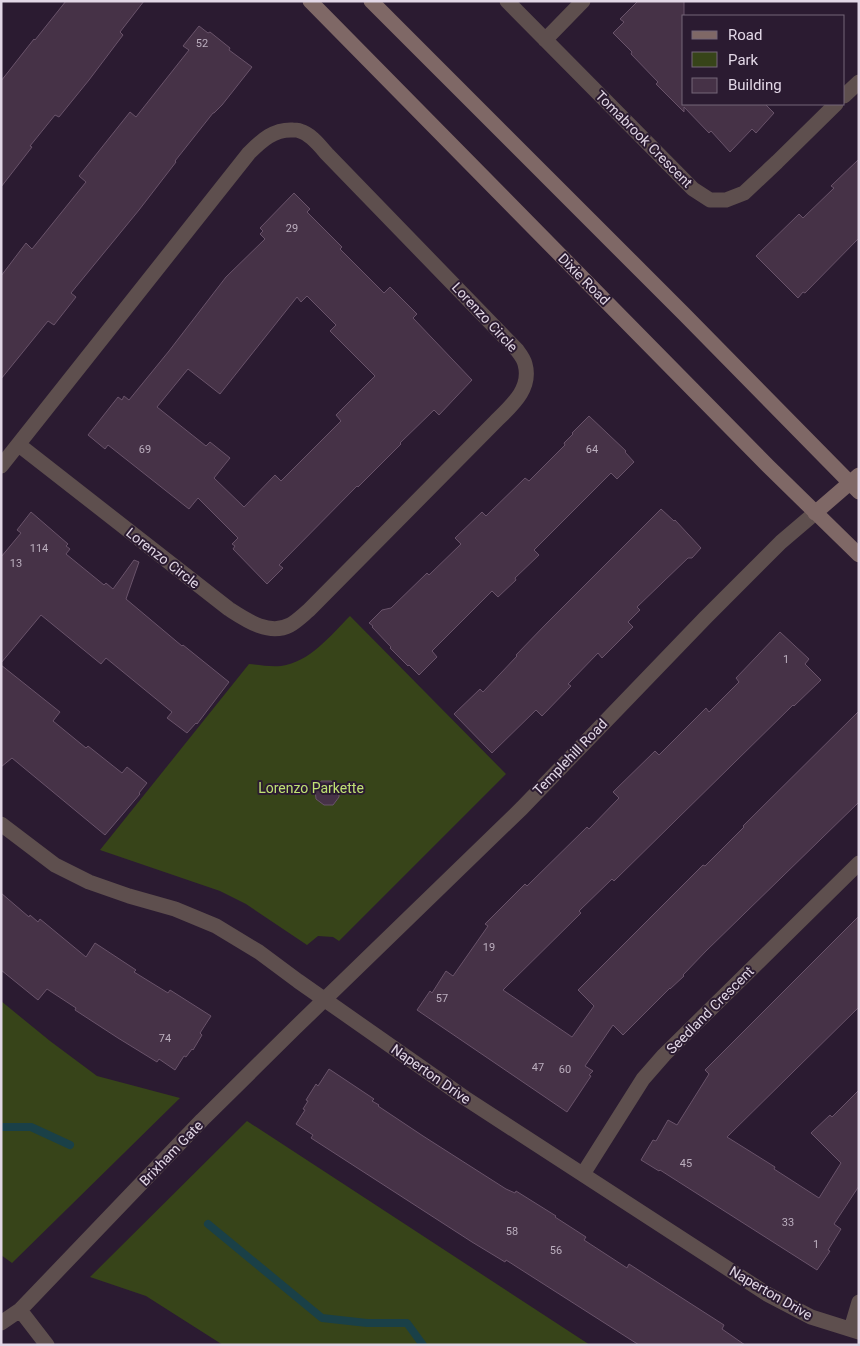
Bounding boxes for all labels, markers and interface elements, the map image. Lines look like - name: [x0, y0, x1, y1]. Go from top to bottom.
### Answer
- legend: [682, 15, 845, 105]
- text: Road: [728, 26, 762, 44]
- house number: 52: [196, 37, 208, 50]
- text: Park: [728, 51, 759, 69]
- text: Building: [728, 76, 782, 94]
- street label: Tomabrook Crescent: [592, 87, 696, 191]
- house number: 29: [286, 222, 298, 235]
- street label: Dixie Road: [555, 250, 613, 308]
- street label: Lorenzo Circle: [449, 279, 521, 355]
- house number: 69: [139, 443, 151, 456]
- house number: 64: [586, 443, 598, 456]
- street label: Lorenzo Circle: [123, 524, 203, 592]
- house number: 114: [30, 542, 48, 555]
- house number: 13: [10, 557, 22, 570]
- house number: 1: [783, 653, 789, 666]
- street label: Templehill Road: [530, 716, 610, 798]
- park label: Lorenzo Parkette: [258, 780, 364, 796]
- house number: 19: [483, 941, 495, 954]
- street label: Seedland Crescent: [663, 963, 757, 1057]
- house number: 57: [436, 992, 448, 1005]
- house number: 74: [159, 1032, 171, 1045]
- street label: Naperton Drive: [388, 1041, 474, 1107]
- house number: 47: [532, 1061, 544, 1074]
- house number: 60: [559, 1063, 571, 1076]
- street label: Brixham Gate: [136, 1117, 206, 1189]
- house number: 45: [680, 1157, 692, 1170]
- house number: 33: [782, 1216, 794, 1229]
- house number: 58: [506, 1225, 518, 1238]
- house number: 1: [813, 1238, 819, 1251]
- house number: 56: [550, 1244, 562, 1257]
- street label: Naperton Drive: [727, 1263, 815, 1323]

